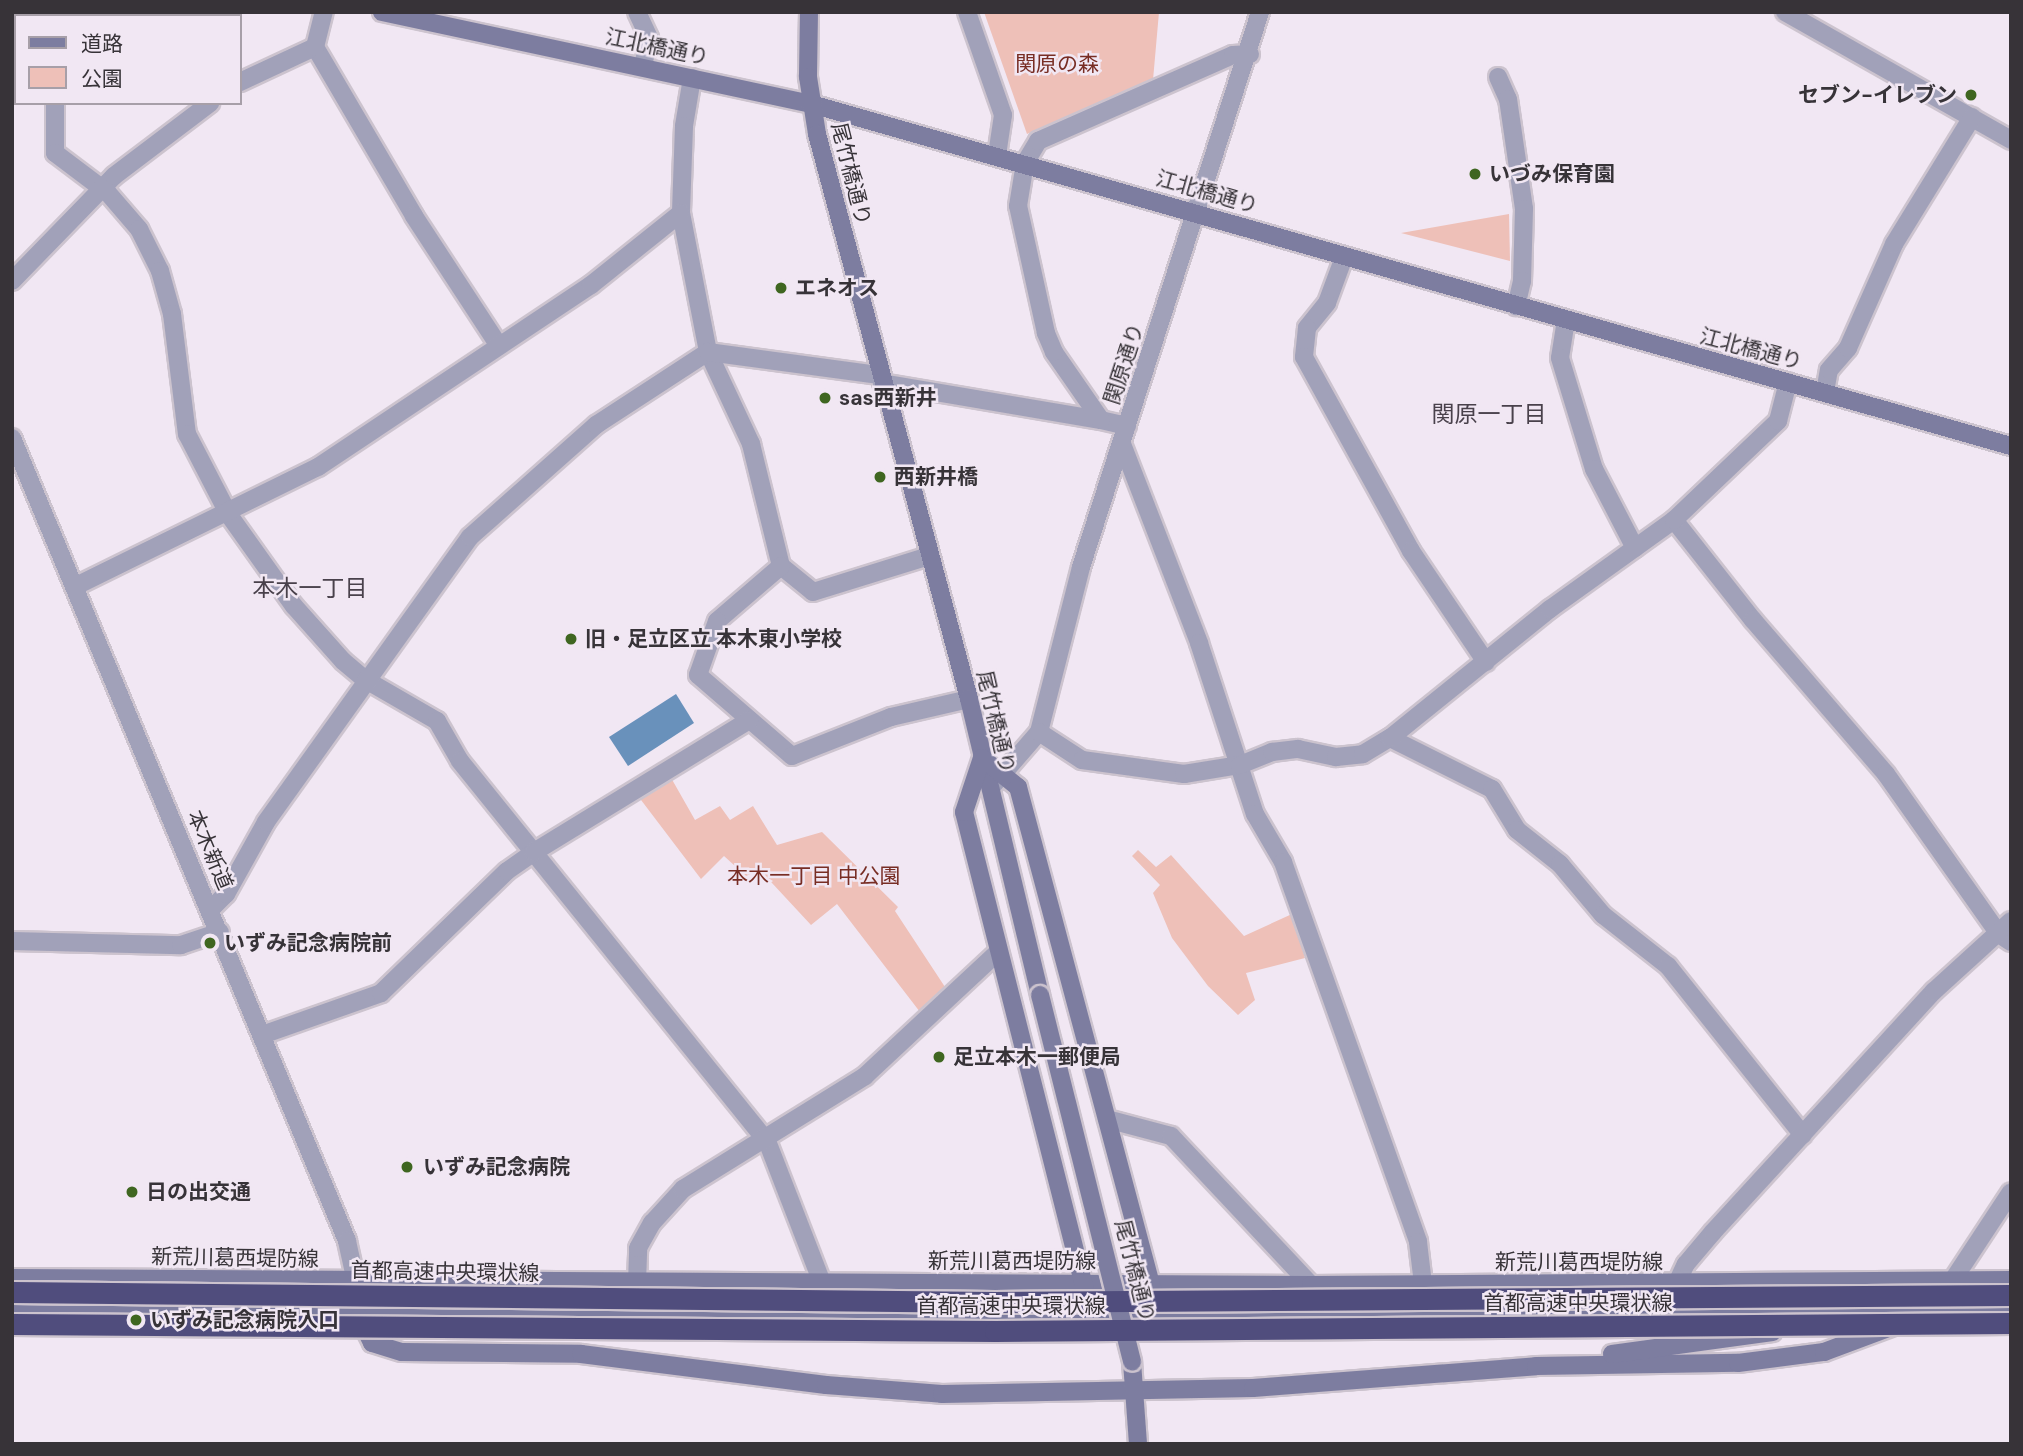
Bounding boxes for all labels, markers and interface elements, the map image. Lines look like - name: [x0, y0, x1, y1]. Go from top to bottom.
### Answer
- legend: [14, 14, 242, 105]
- street label: 江北橋通り: [603, 24, 711, 70]
- text: 道路: [81, 30, 123, 58]
- park label: 関原の森: [1015, 51, 1099, 77]
- text: 公園: [81, 65, 123, 93]
- place label: セブン-イレブン: [1798, 82, 1957, 108]
- marker: セブン-イレブン: [1963, 87, 1979, 103]
- street label: 尾竹橋通り: [826, 120, 876, 228]
- place label: いづみ保育園: [1489, 161, 1615, 187]
- street label: 江北橋通り: [1153, 165, 1261, 219]
- marker: いづみ保育園: [1467, 166, 1483, 182]
- place label: エネオス: [795, 275, 879, 301]
- marker: エネオス: [773, 280, 789, 296]
- street label: 関原通り: [1099, 320, 1149, 408]
- street label: 江北橋通り: [1697, 323, 1805, 375]
- place label: sas西新井: [839, 385, 937, 411]
- marker: sas西新井: [817, 390, 833, 406]
- district label: 関原一丁目: [1432, 400, 1546, 428]
- place label: 西新井橋: [894, 464, 978, 490]
- marker: 西新井橋: [872, 469, 888, 485]
- district label: 本木一丁目: [253, 574, 367, 602]
- place label: 旧・足立区立 本木東小学校: [585, 626, 842, 652]
- marker: 旧・足立区立 本木東小学校: [563, 631, 579, 647]
- street label: 尾竹橋通り: [972, 668, 1020, 776]
- street label: 本木新道: [182, 806, 238, 894]
- park label: 本木一丁目 中公園: [727, 863, 901, 889]
- place label: いずみ記念病院前: [224, 930, 392, 956]
- marker: いずみ記念病院前: [202, 935, 218, 951]
- place label: 足立本木一郵便局: [953, 1044, 1121, 1070]
- marker: 足立本木一郵便局: [931, 1049, 947, 1065]
- place label: いずみ記念病院: [423, 1154, 570, 1180]
- marker: いずみ記念病院: [397, 1157, 417, 1177]
- place label: 日の出交通: [146, 1179, 251, 1205]
- marker: 日の出交通: [124, 1184, 140, 1200]
- street label: 尾竹橋通り: [1110, 1217, 1160, 1325]
- street label: 新荒川葛西堤防線: [151, 1244, 319, 1272]
- street label: 新荒川葛西堤防線: [928, 1248, 1096, 1274]
- street label: 新荒川葛西堤防線: [1495, 1249, 1663, 1275]
- street label: 首都高速中央環状線: [350, 1258, 540, 1286]
- street label: 首都高速中央環状線: [1484, 1290, 1672, 1316]
- street label: 首都高速中央環状線: [917, 1293, 1105, 1319]
- place label: いずみ記念病院入口: [150, 1307, 339, 1333]
- marker: いずみ記念病院入口: [128, 1312, 144, 1328]

